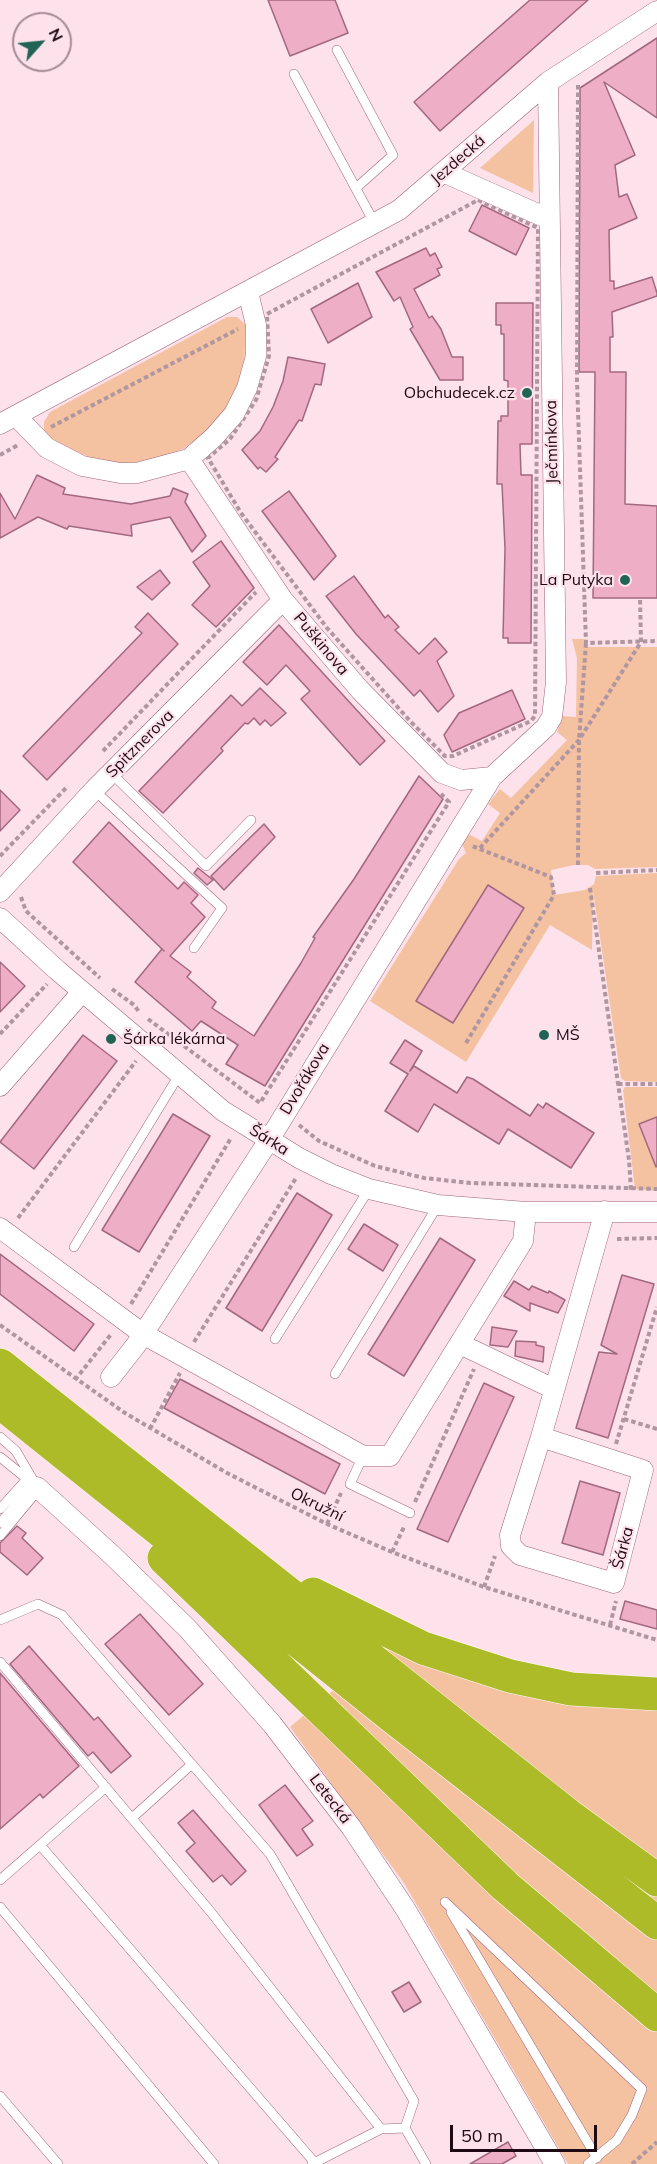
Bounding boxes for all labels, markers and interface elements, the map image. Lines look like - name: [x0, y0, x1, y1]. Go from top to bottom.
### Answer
- north arrow: [12, 12, 72, 72]
- text: N: [45, 25, 68, 45]
- street label: Jezdecká: [427, 131, 489, 189]
- place label: Obchudecek.cz: [404, 383, 515, 403]
- marker: Obchudecek.cz: [520, 386, 534, 400]
- street label: Ječmínkova: [542, 400, 562, 484]
- place label: La Putyka: [539, 570, 613, 590]
- marker: La Putyka: [618, 573, 632, 587]
- street label: Puškinova: [289, 609, 353, 679]
- street label: Spitznerova: [102, 706, 178, 782]
- place label: MŠ: [556, 1025, 580, 1045]
- marker: MŠ: [537, 1028, 551, 1042]
- place label: Šárka lékárna: [123, 1029, 225, 1049]
- marker: Šárka lékárna: [104, 1032, 118, 1046]
- street label: Dvořákova: [276, 1040, 334, 1118]
- street label: Šárka: [246, 1120, 292, 1160]
- street label: Okružní: [287, 1484, 347, 1526]
- street label: Šárka: [608, 1525, 638, 1571]
- street label: Letecká: [305, 1770, 355, 1828]
- scale bar: [453, 2113, 600, 2151]
- text: 50 m: [461, 2124, 503, 2147]

